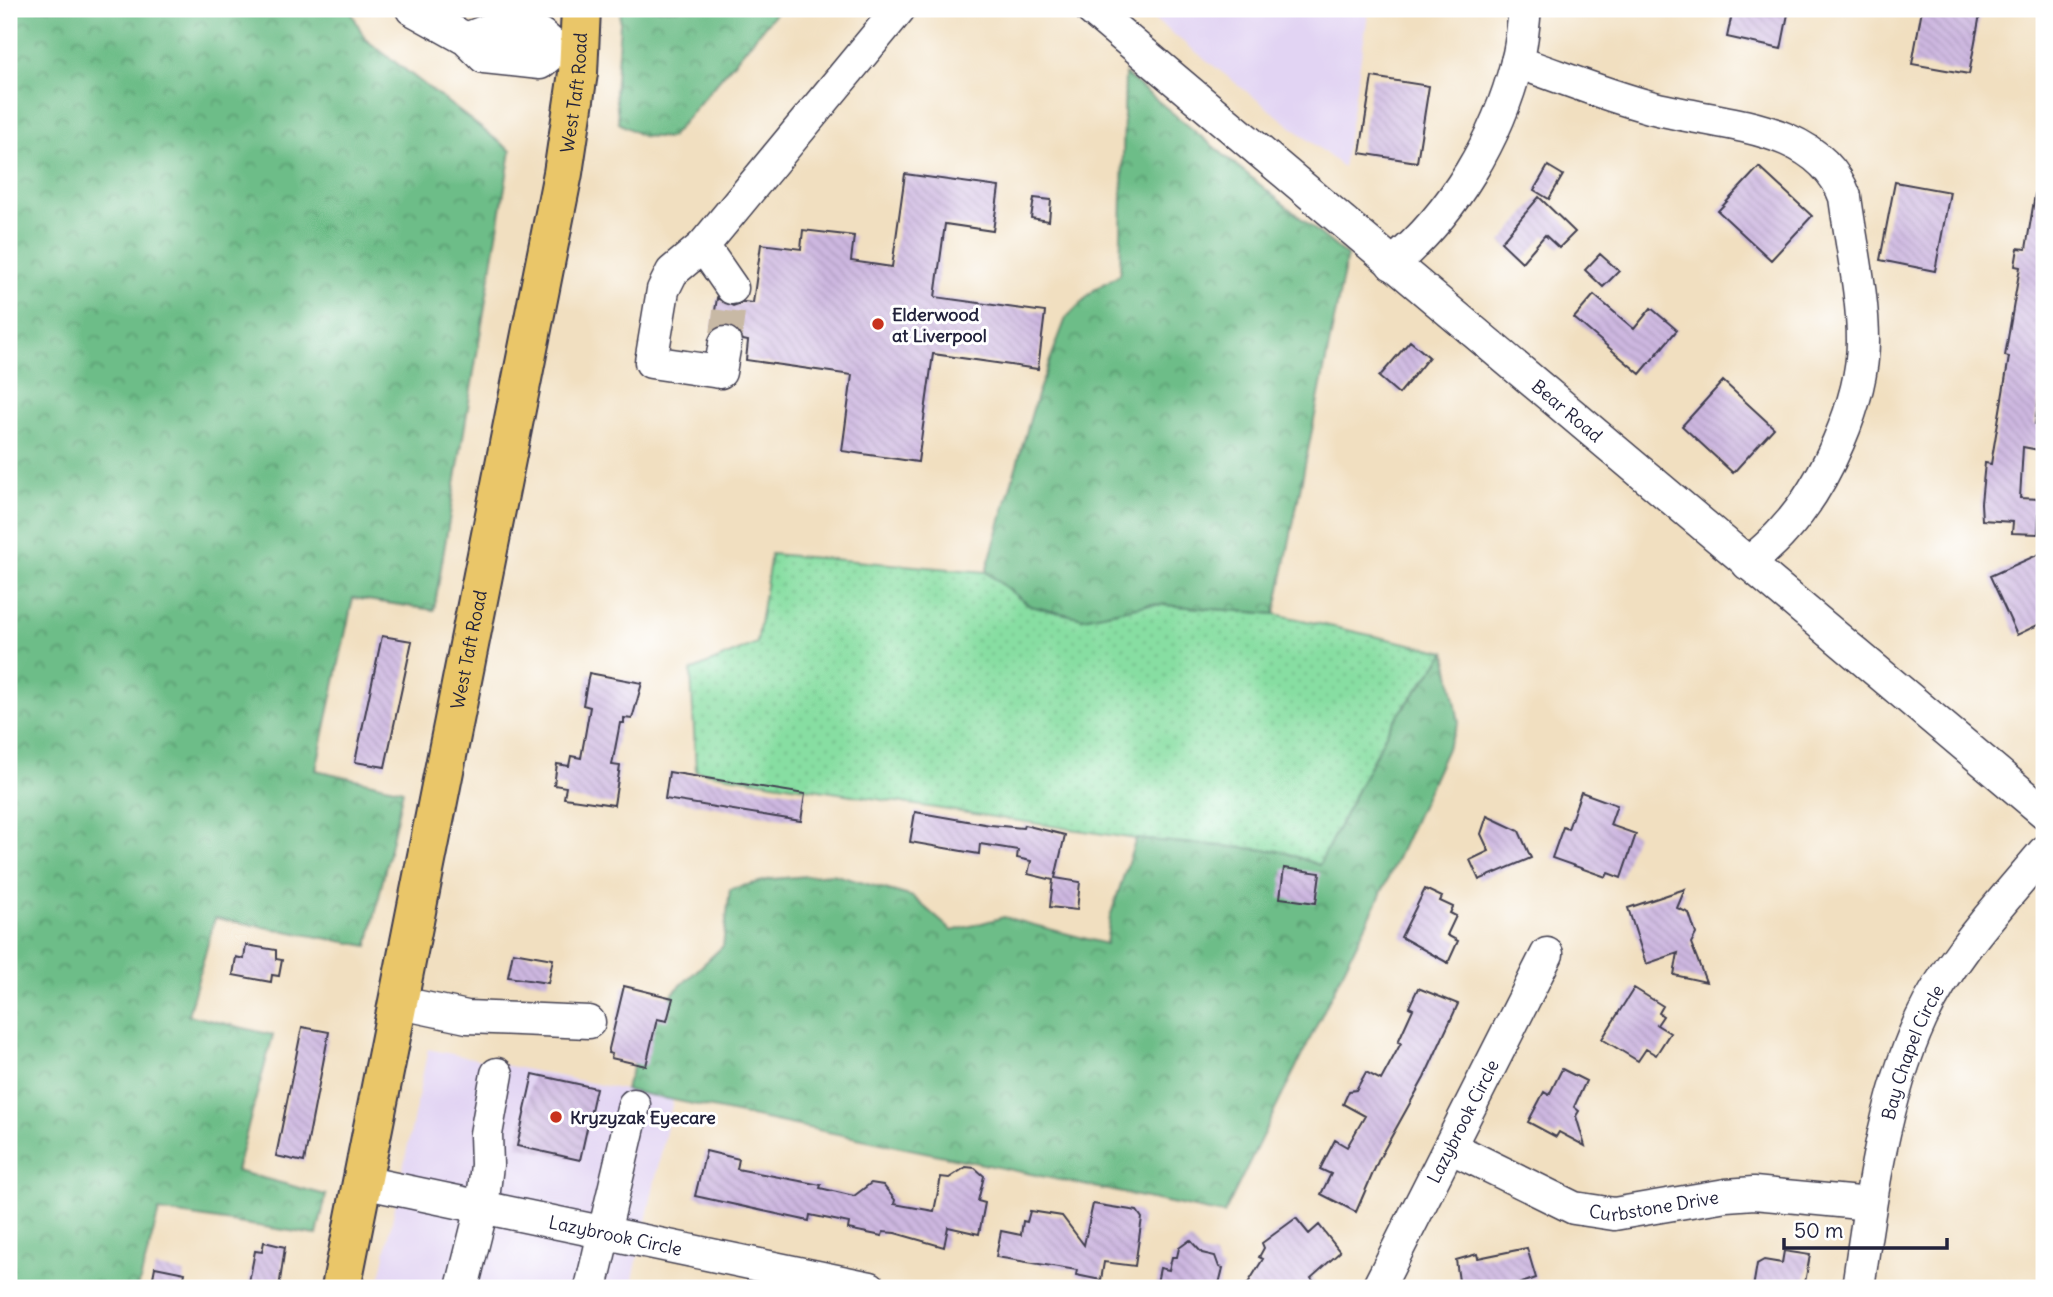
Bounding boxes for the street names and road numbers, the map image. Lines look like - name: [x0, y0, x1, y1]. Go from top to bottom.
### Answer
- street label: West Taft Road: [555, 32, 591, 154]
- street label: Bear Road: [1527, 374, 1608, 447]
- street label: West Taft Road: [445, 588, 491, 711]
- street label: Bay Chapel Circle: [1876, 980, 1949, 1122]
- street label: Lazybrook Circle: [1422, 1055, 1503, 1187]
- street label: Curbstone Drive: [1588, 1185, 1720, 1226]
- street label: Lazybrook Circle: [547, 1210, 684, 1260]

